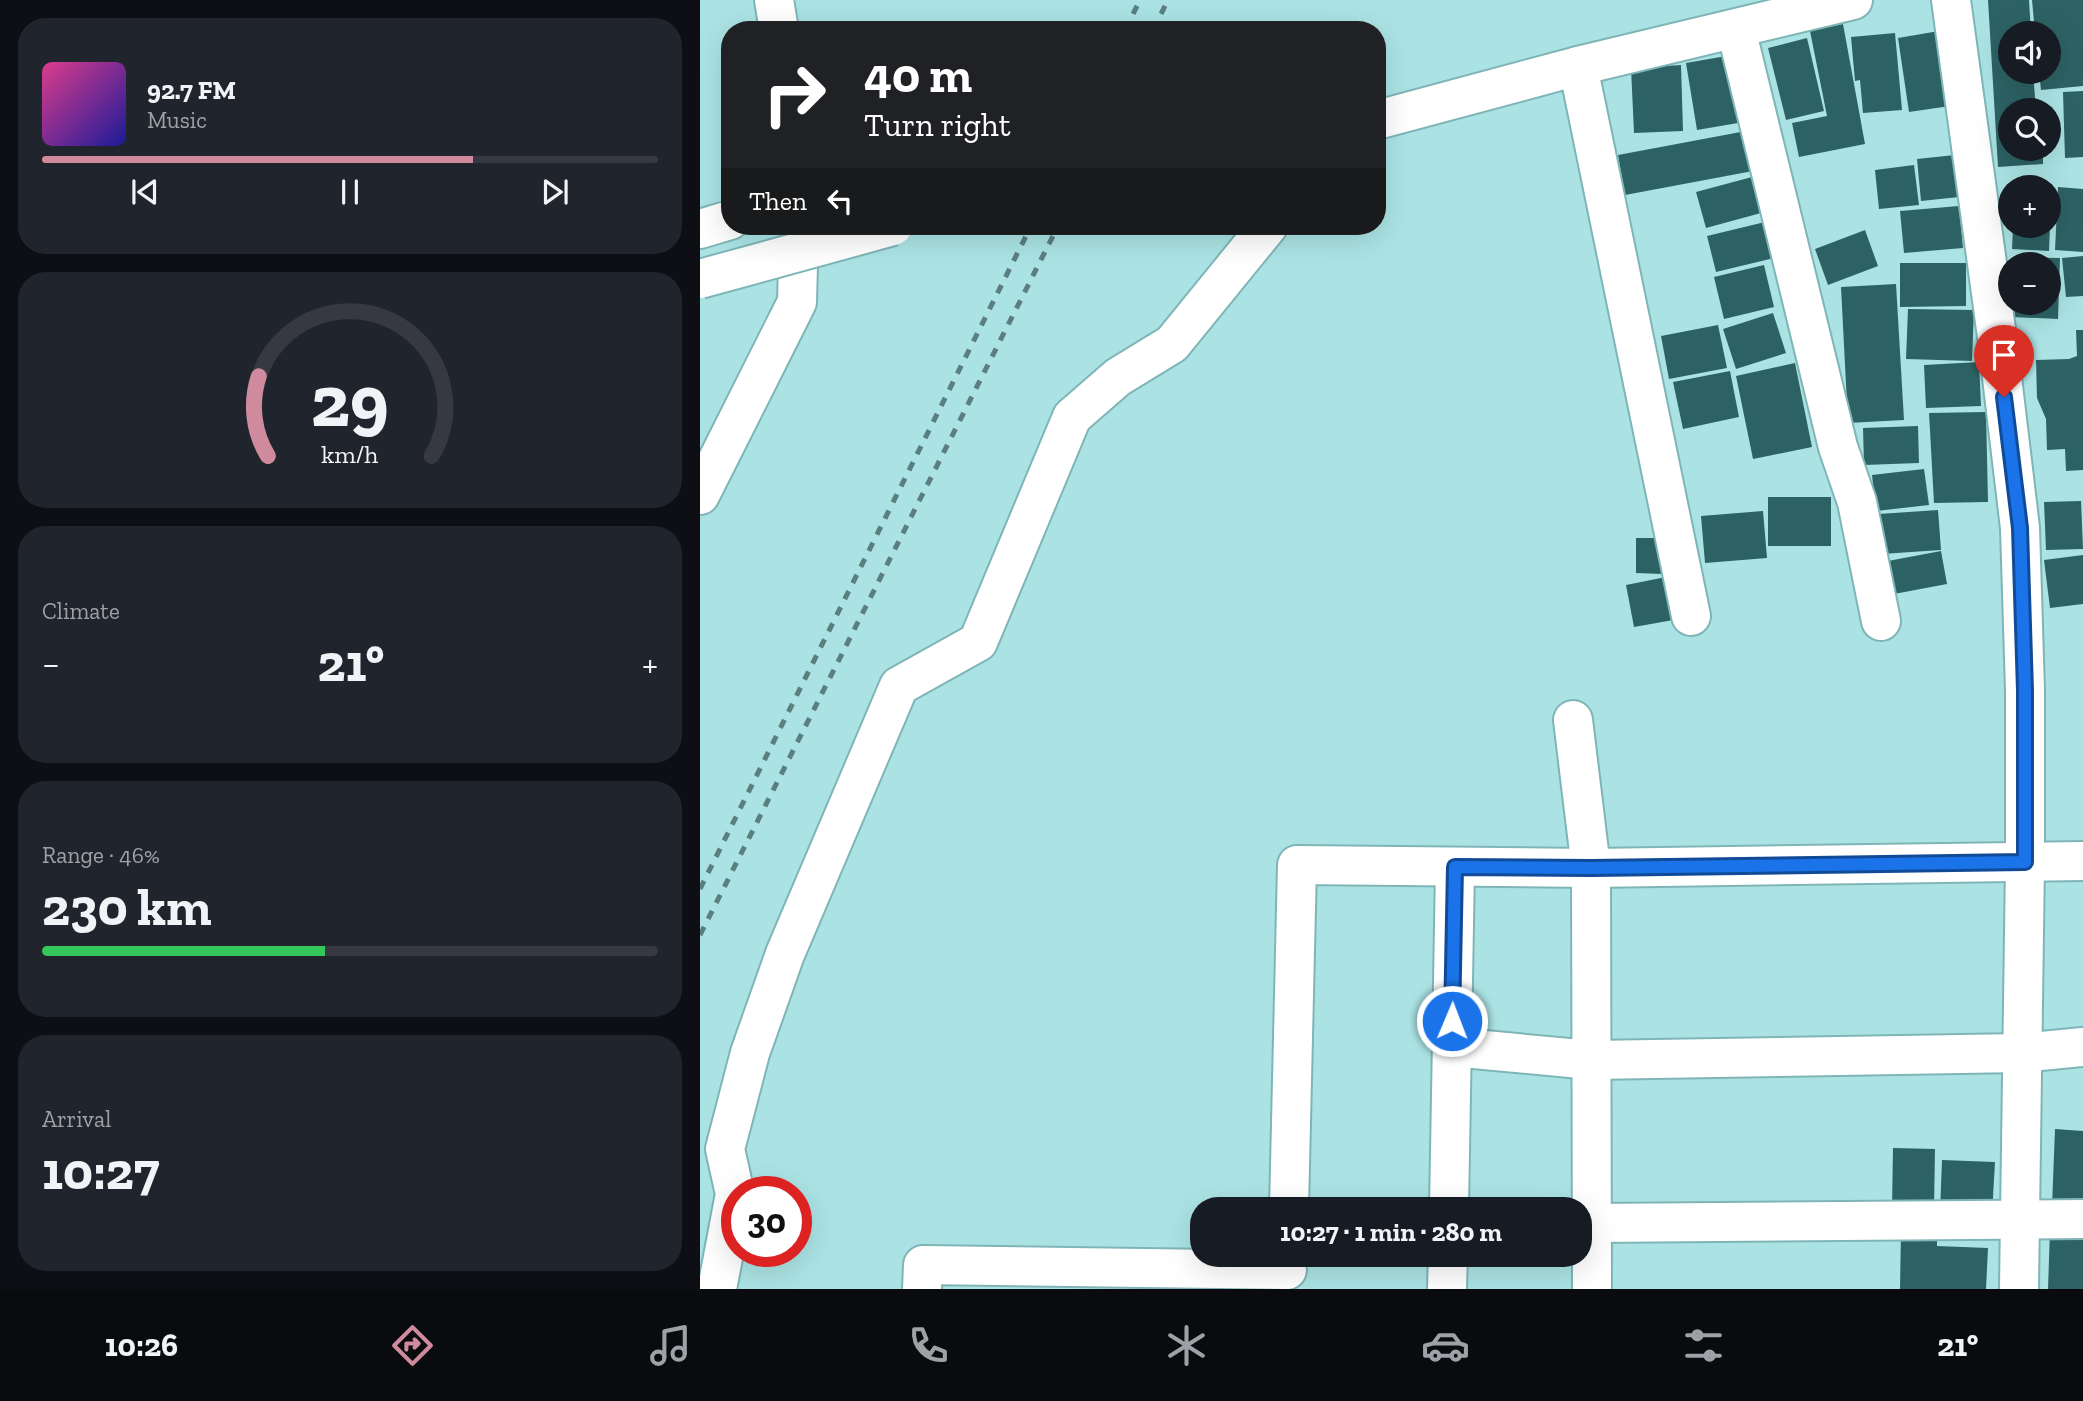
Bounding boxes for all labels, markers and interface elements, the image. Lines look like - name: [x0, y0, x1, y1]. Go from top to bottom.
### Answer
- map controls: [1998, 21, 2061, 315]
- button: sound: [1998, 21, 2061, 84]
- text: 40 m: [864, 46, 972, 105]
- icon: right: [749, 49, 840, 140]
- text: 92.7 FM: [147, 74, 236, 106]
- button: search: [1998, 98, 2061, 161]
- text: Music: [147, 106, 207, 134]
- text: Turn right: [864, 106, 1011, 144]
- icon: previous: [126, 173, 164, 211]
- icon: pause: [331, 173, 369, 211]
- icon: next: [536, 173, 574, 211]
- button: +: [1998, 175, 2061, 238]
- icon: left: [821, 182, 859, 220]
- text: Then: [749, 185, 807, 217]
- button: −: [1998, 252, 2061, 315]
- pin: [1974, 325, 2034, 397]
- icon: arrive: [1985, 336, 2023, 374]
- text: 29: [311, 358, 389, 446]
- text: km/h: [321, 439, 379, 469]
- text: Climate: [42, 597, 120, 625]
- text: 21°: [317, 632, 384, 694]
- text: −: [42, 641, 60, 687]
- text: +: [642, 641, 658, 687]
- text: Range · 46%: [42, 841, 160, 869]
- text: 230 km: [42, 876, 212, 938]
- position arrow: [1415, 984, 1489, 1058]
- text: Arrival: [42, 1105, 111, 1133]
- text: 10:27: [42, 1140, 160, 1202]
- speed limit sign: 30: [721, 1176, 812, 1267]
- text: 10:27 · 1 min · 280 m: [1280, 1216, 1502, 1248]
- icon: directions: [388, 1321, 437, 1370]
- icon: music: [646, 1321, 695, 1370]
- icon: phone: [904, 1321, 953, 1370]
- icon: climate: [1162, 1321, 1211, 1370]
- icon: car: [1421, 1321, 1470, 1370]
- icon: filters: [1679, 1321, 1728, 1370]
- text: 10:26: [105, 1326, 178, 1364]
- text: 21°: [1937, 1326, 1978, 1364]

